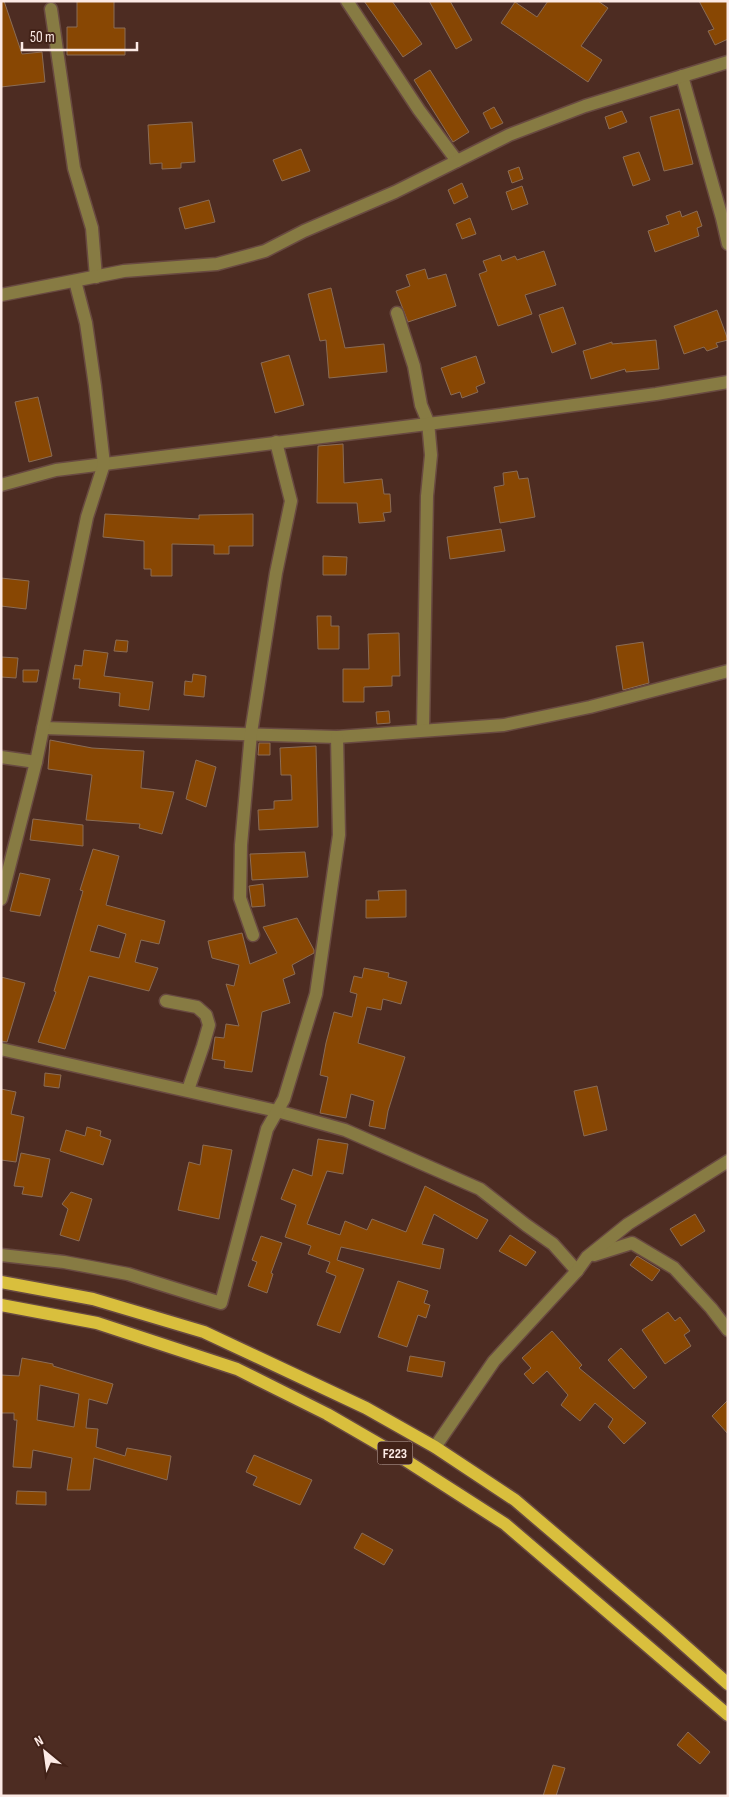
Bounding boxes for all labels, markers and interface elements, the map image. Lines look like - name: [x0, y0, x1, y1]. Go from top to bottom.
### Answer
- scale bar: [22, 20, 138, 52]
- text: 50 m: [30, 28, 55, 47]
- road number: F223: [378, 1442, 412, 1465]
- north arrow: [20, 1727, 70, 1777]
- text: N: [32, 1732, 46, 1750]

